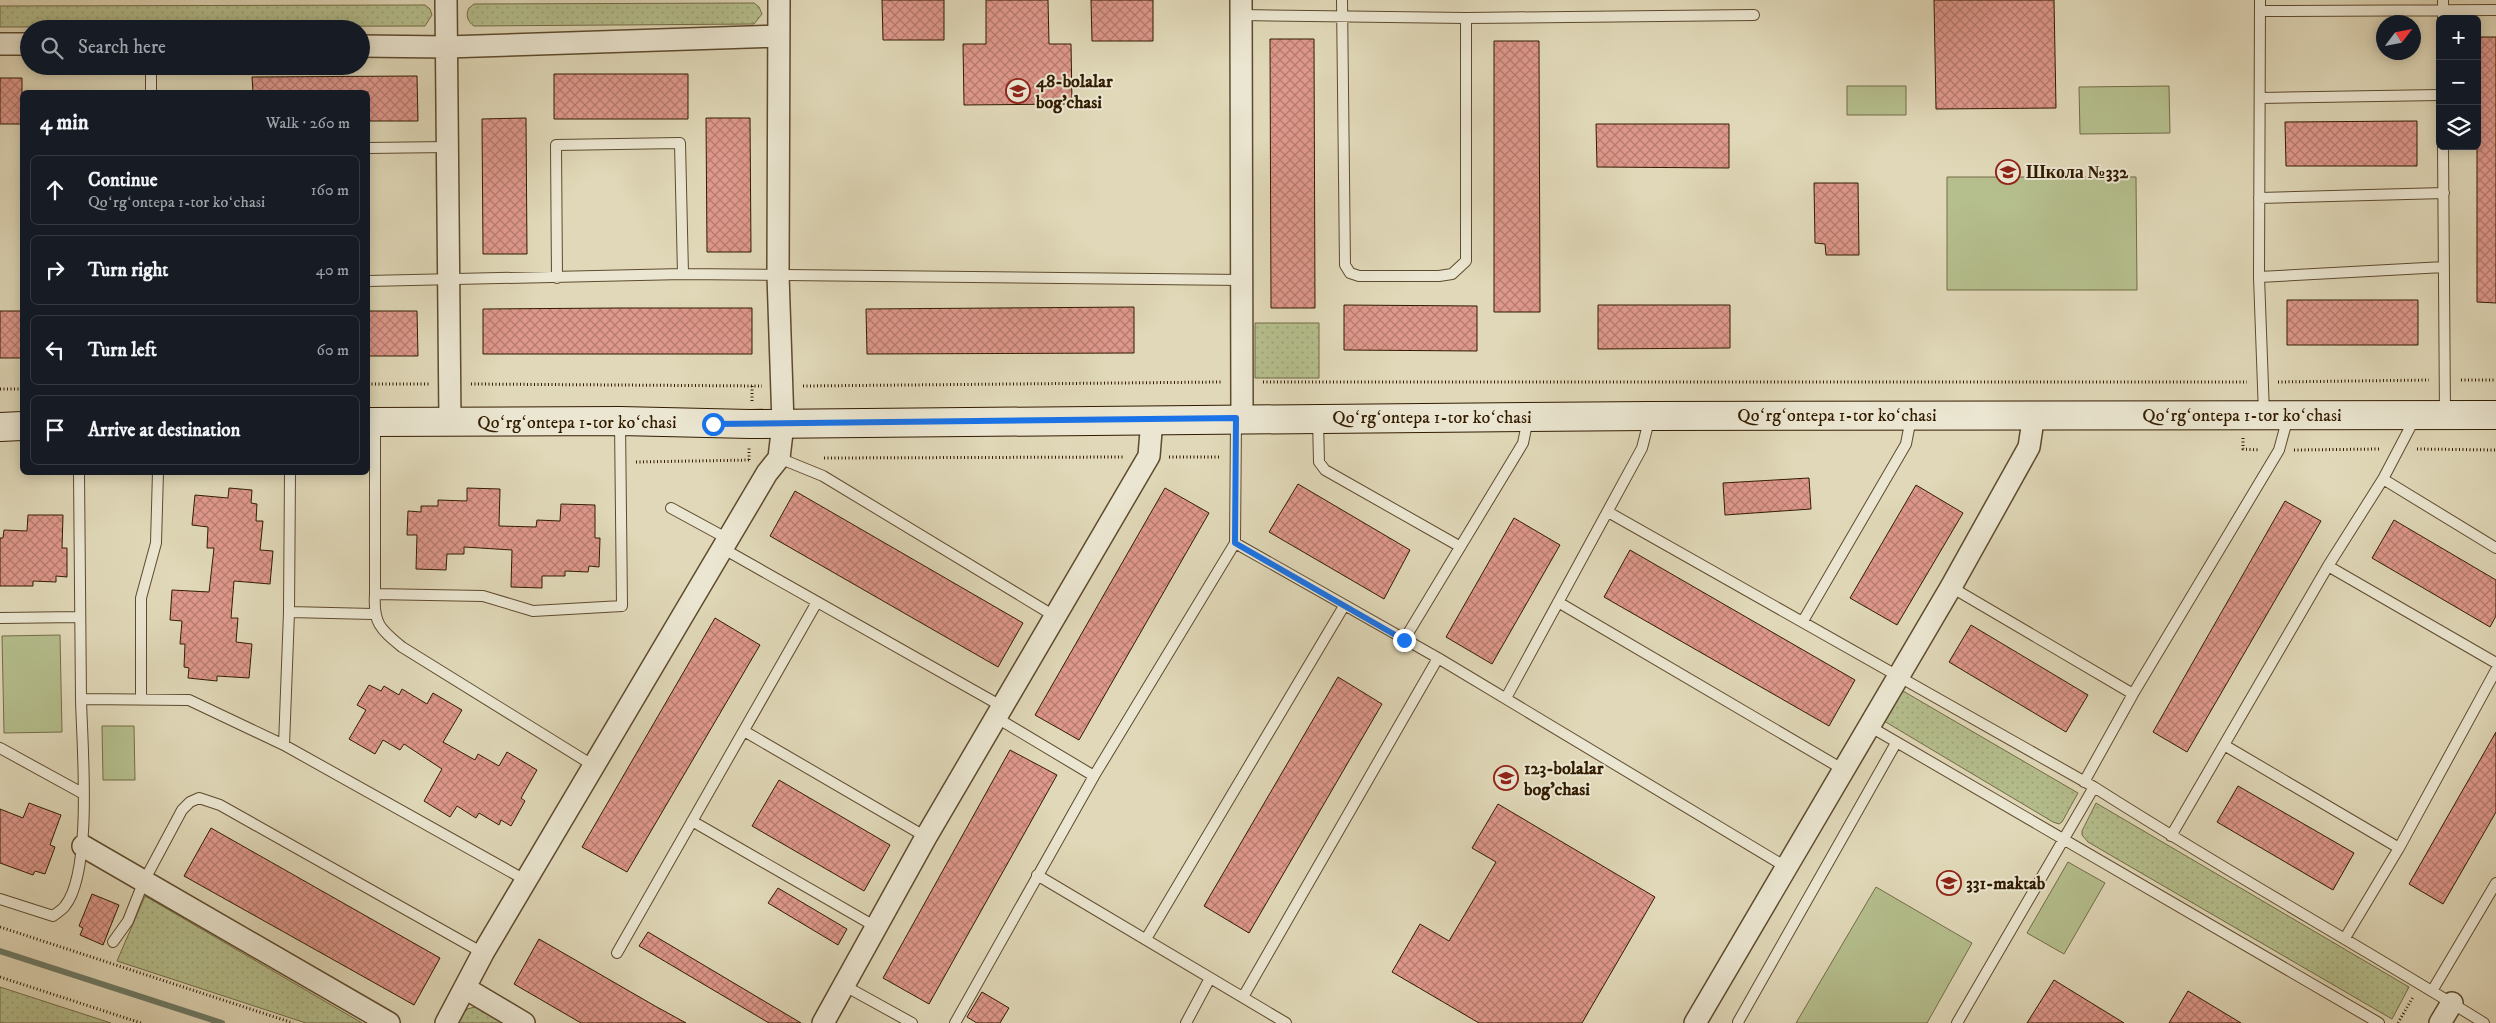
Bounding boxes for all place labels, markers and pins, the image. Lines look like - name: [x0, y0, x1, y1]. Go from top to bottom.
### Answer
- place label: 48-bolalar bog'chasi: [1035, 71, 1113, 114]
- school or university icon: 48-bolalar bog'chasi: [1005, 78, 1031, 104]
- school or university icon: Школа №332: [1995, 159, 2021, 185]
- place label: Школа №332: [2026, 162, 2129, 184]
- place label: 123-bolalar bog'chasi: [1523, 758, 1604, 801]
- school or university icon: 123-bolalar bog'chasi: [1493, 765, 1519, 791]
- school or university icon: 331-maktab: [1936, 870, 1962, 896]
- place label: 331-maktab: [1966, 873, 2046, 895]

